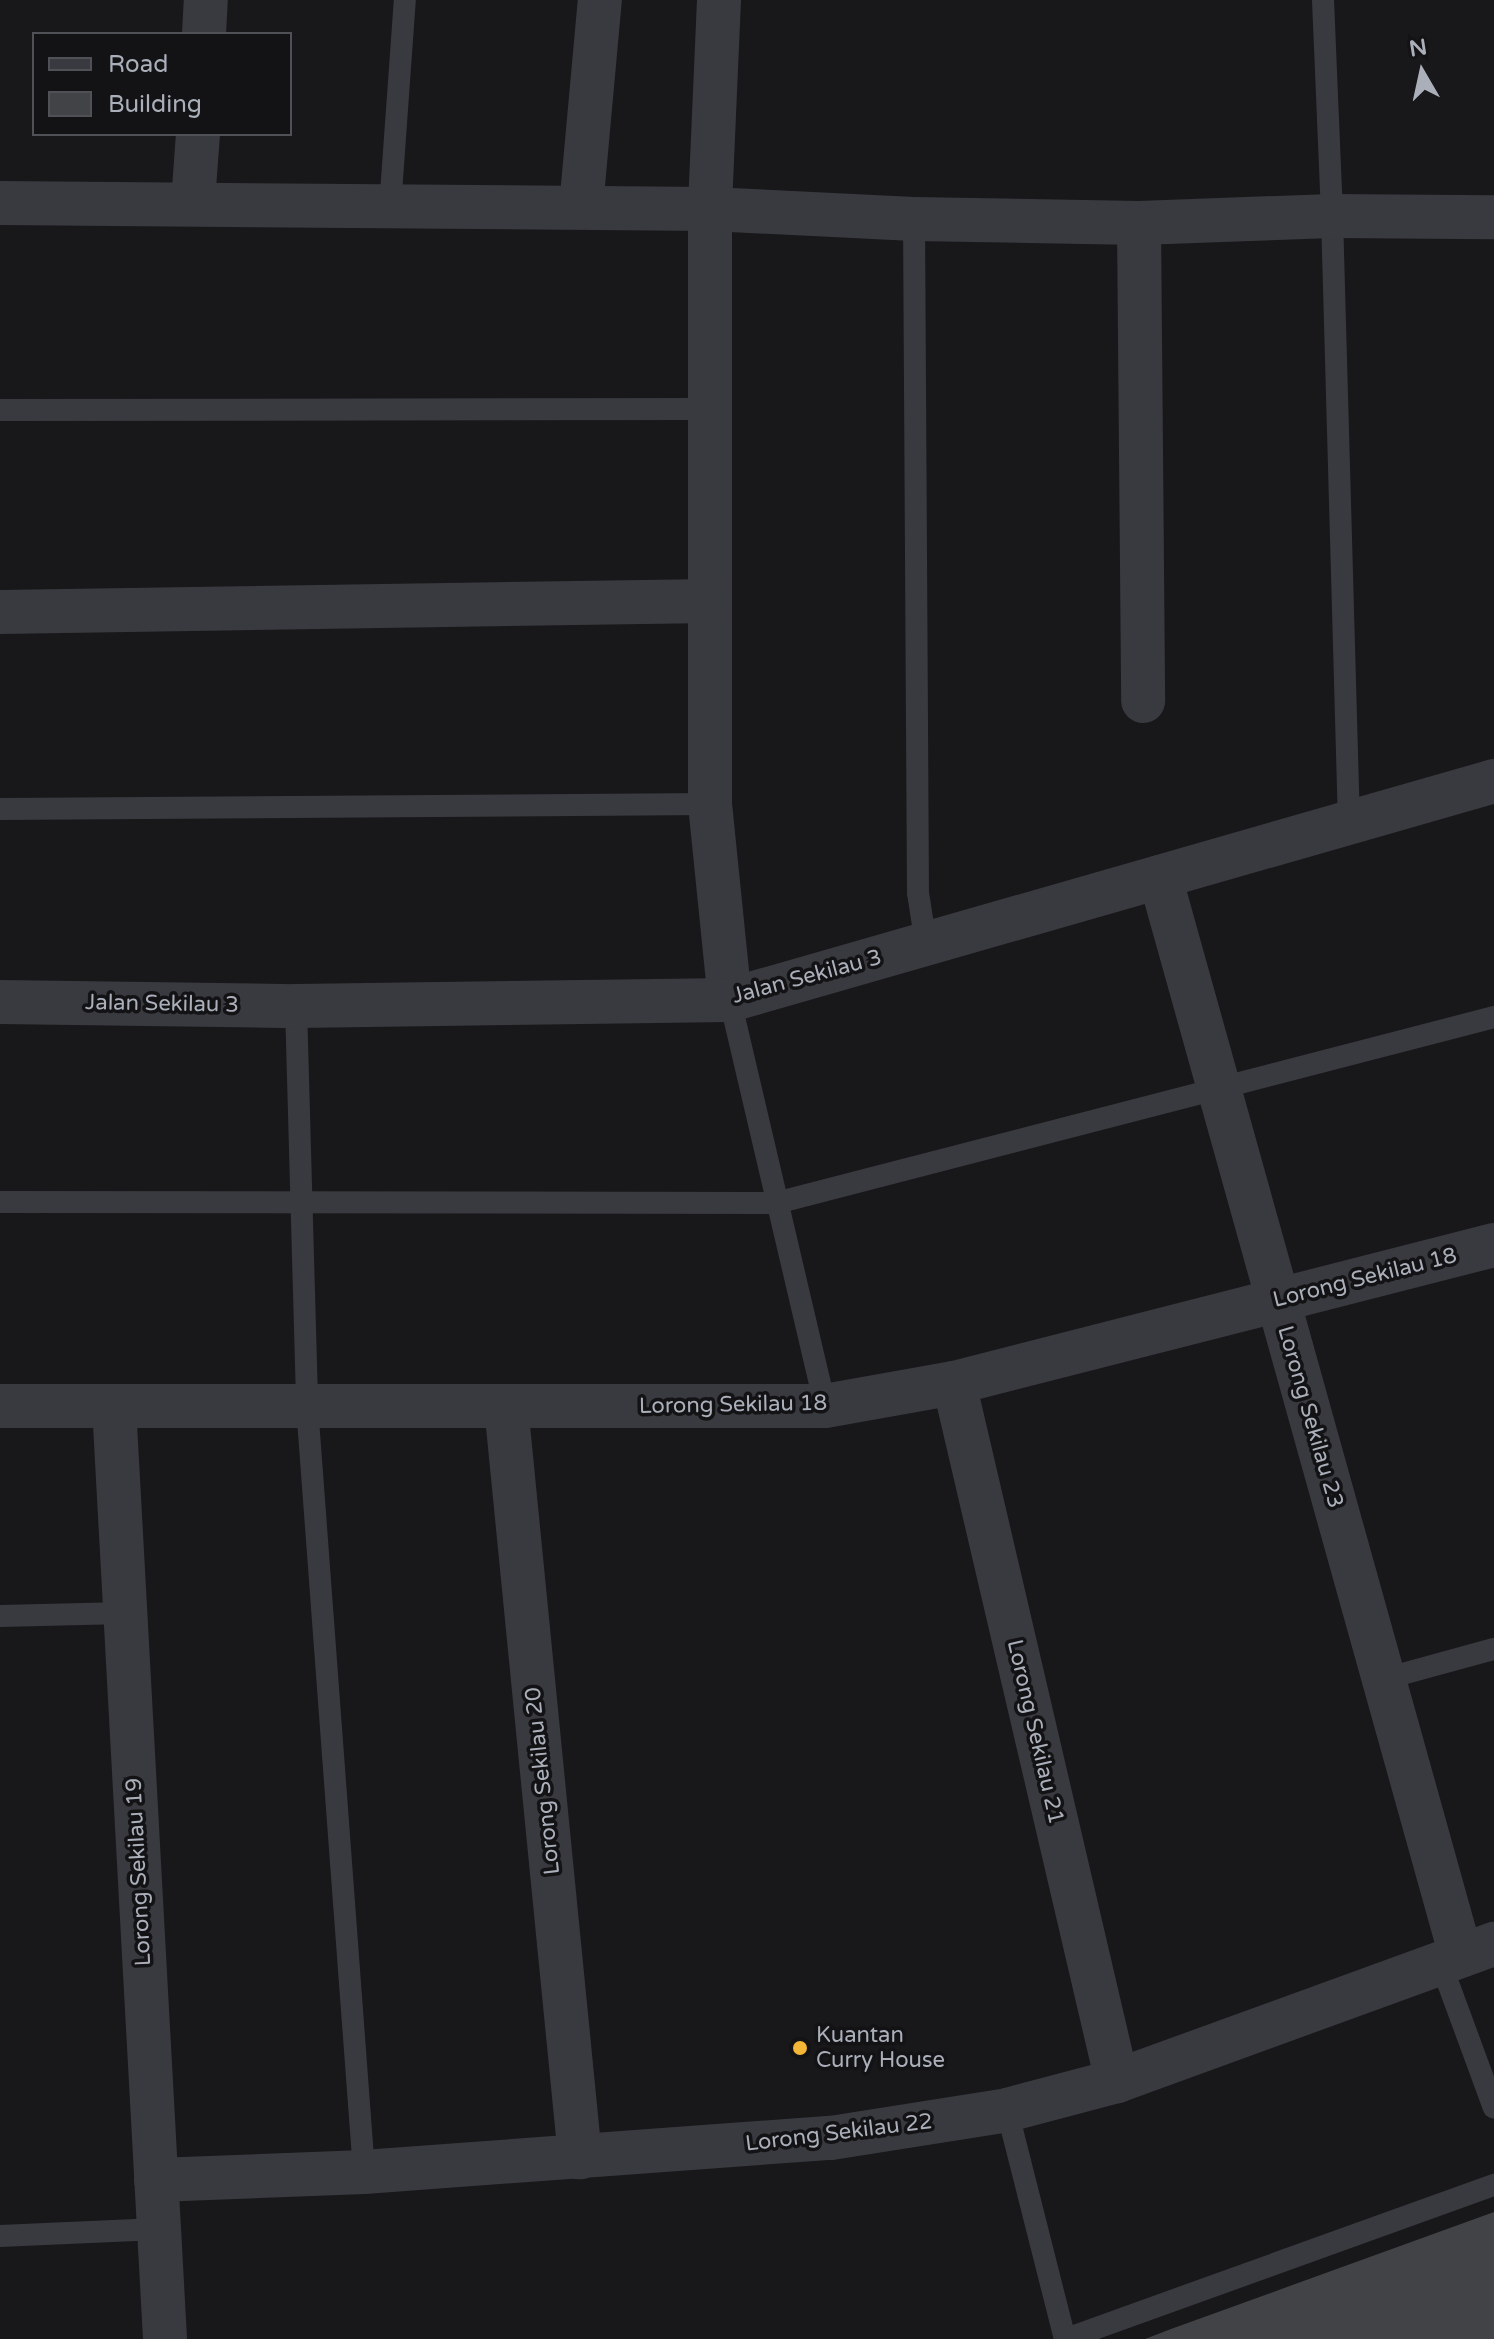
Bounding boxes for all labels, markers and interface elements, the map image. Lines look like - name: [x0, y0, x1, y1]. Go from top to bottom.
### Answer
- legend: [32, 32, 292, 136]
- north arrow: [1382, 32, 1462, 112]
- text: N: [1407, 34, 1429, 63]
- text: Road: [108, 50, 168, 79]
- text: Building: [108, 90, 202, 119]
- street label: Jalan Sekilau 3: [729, 944, 885, 1010]
- street label: Jalan Sekilau 3: [85, 989, 239, 1019]
- street label: Lorong Sekilau 18: [1270, 1242, 1460, 1314]
- street label: Lorong Sekilau 23: [1271, 1323, 1349, 1511]
- street label: Lorong Sekilau 18: [639, 1390, 827, 1420]
- street label: Lorong Sekilau 21: [1001, 1637, 1069, 1827]
- street label: Lorong Sekilau 20: [520, 1686, 566, 1876]
- street label: Lorong Sekilau 19: [121, 1777, 157, 1967]
- place label: Kuantan Curry House: [816, 2022, 945, 2074]
- marker: Kuantan Curry House: [791, 2039, 809, 2057]
- street label: Lorong Sekilau 22: [744, 2108, 934, 2158]

